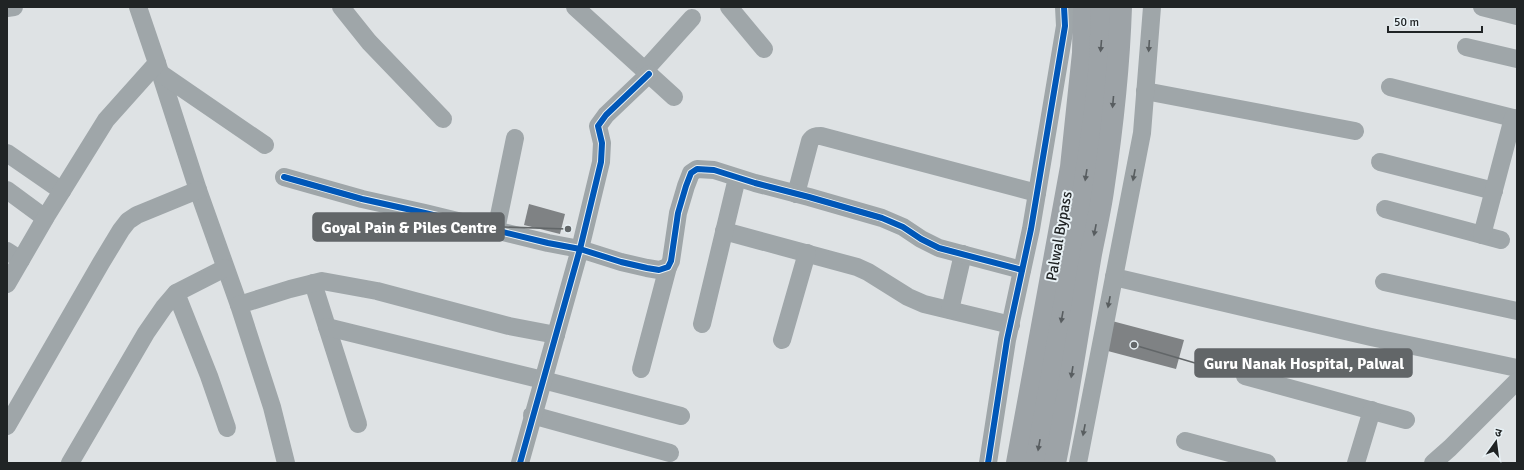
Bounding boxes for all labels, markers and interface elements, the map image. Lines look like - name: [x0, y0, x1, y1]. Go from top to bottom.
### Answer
- scale bar: [1388, 8, 1482, 34]
- text: 50 m: [1394, 15, 1419, 30]
- one-way arrow: [1097, 40, 1104, 52]
- one-way arrow: [1145, 40, 1152, 52]
- one-way arrow: [1110, 96, 1117, 108]
- one-way arrow: [1083, 169, 1089, 181]
- one-way arrow: [1130, 169, 1136, 181]
- street label: Palwal Bypass: [1042, 189, 1076, 282]
- callout: Goyal Pain & Piles Centre: [313, 213, 504, 241]
- text: Goyal Pain & Piles Centre: [321, 218, 497, 238]
- one-way arrow: [1092, 224, 1098, 236]
- one-way arrow: [1105, 296, 1111, 309]
- one-way arrow: [1059, 311, 1065, 323]
- callout: Guru Nanak Hospital, Palwal: [1195, 349, 1412, 377]
- text: Guru Nanak Hospital, Palwal: [1204, 354, 1404, 374]
- one-way arrow: [1069, 366, 1075, 378]
- north arrow: [1476, 422, 1516, 462]
- one-way arrow: [1081, 424, 1087, 436]
- text: उ: [1494, 426, 1504, 440]
- one-way arrow: [1036, 439, 1042, 451]

